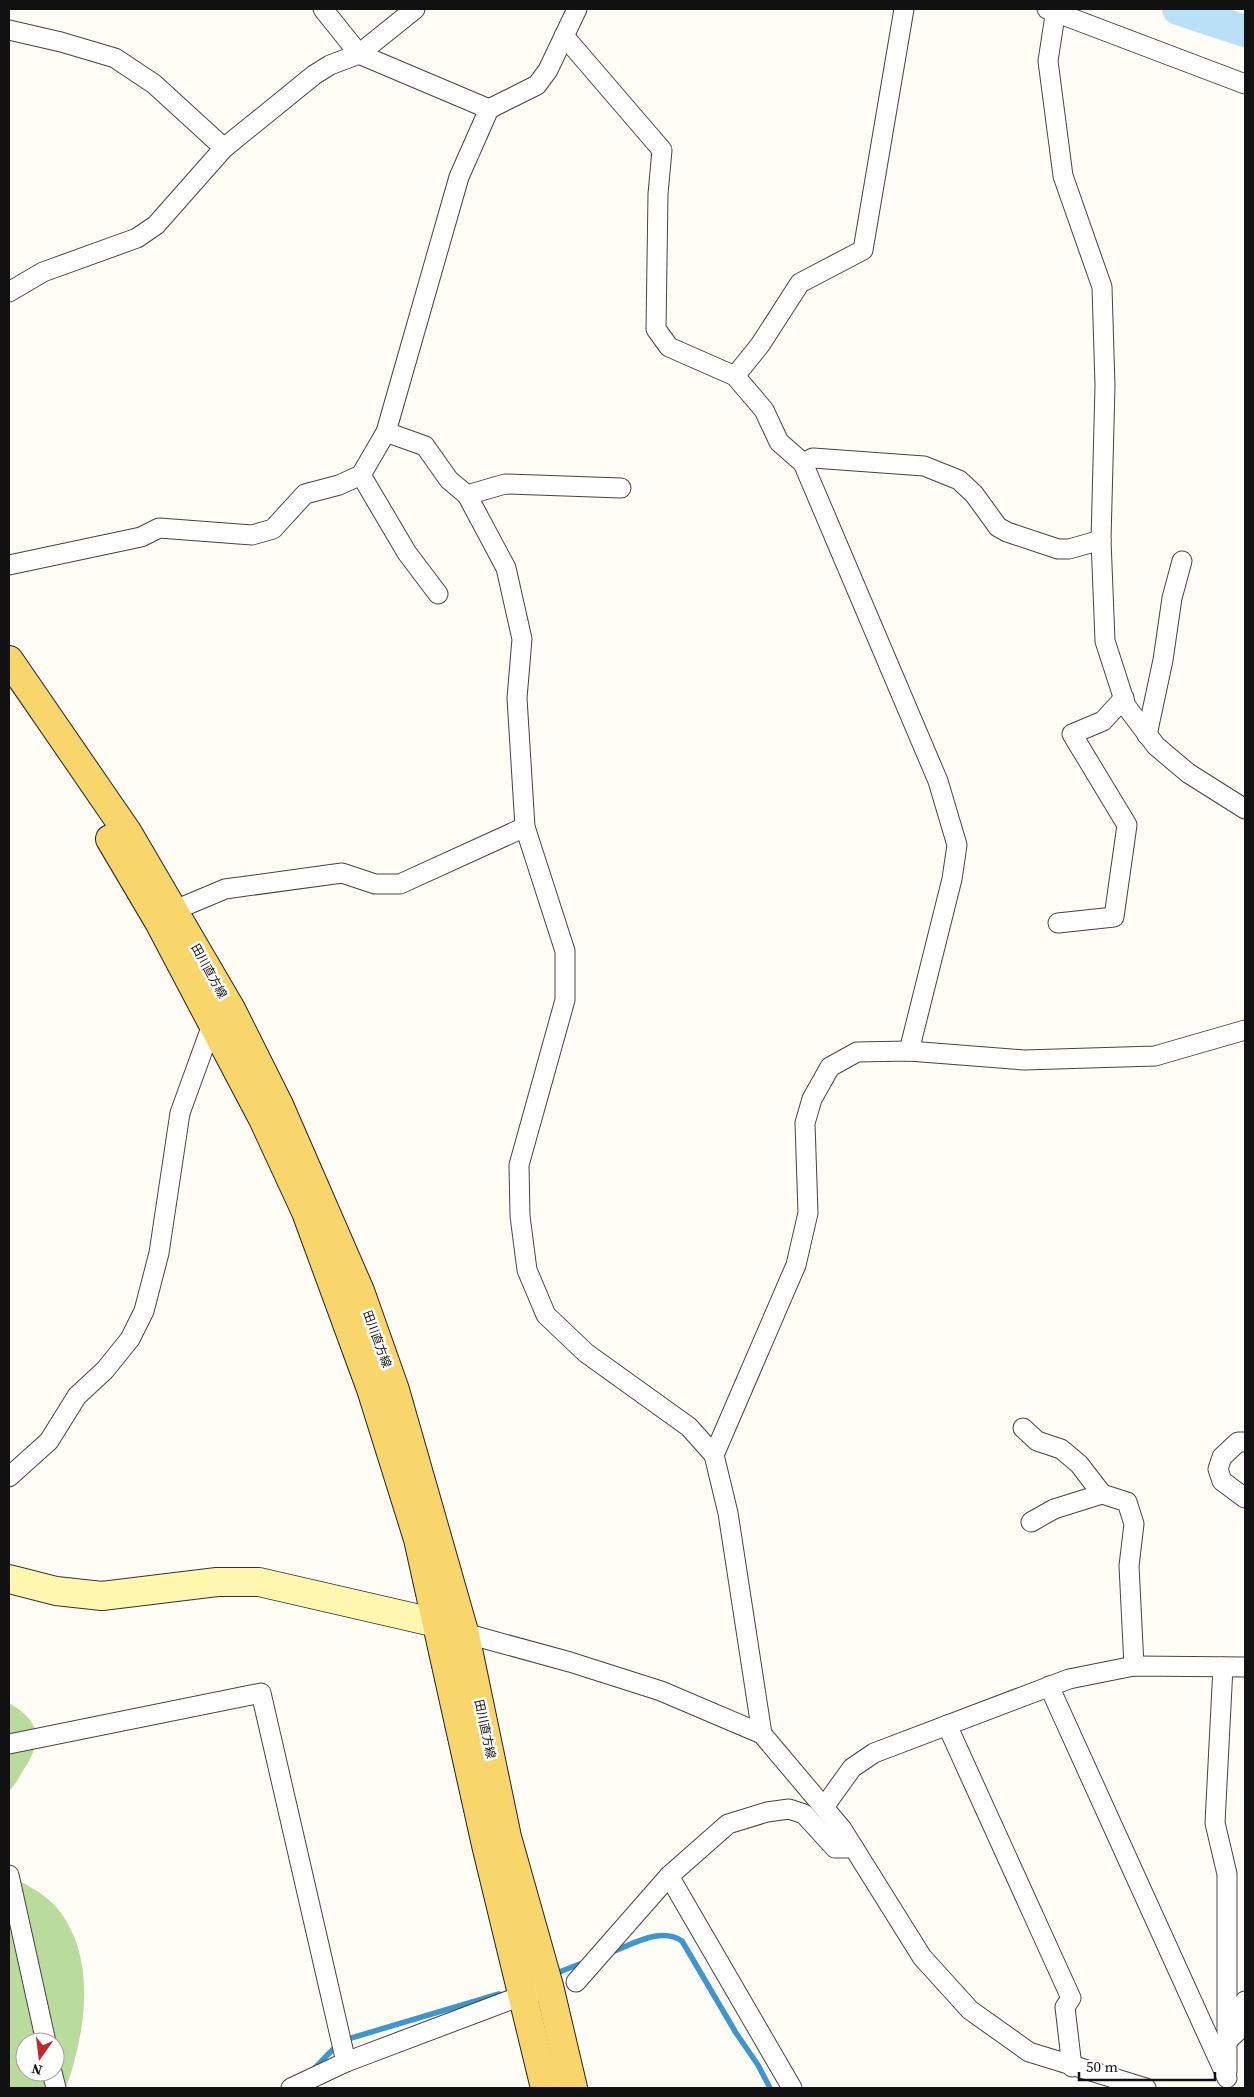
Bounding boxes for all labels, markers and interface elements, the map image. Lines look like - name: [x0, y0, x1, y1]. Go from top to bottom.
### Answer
- street label: 田川直方線: [187, 941, 231, 1001]
- street label: 田川直方線: [359, 1308, 395, 1370]
- street label: 田川直方線: [471, 1698, 499, 1760]
- north arrow: [15, 2032, 65, 2082]
- scale bar: [1079, 2050, 1215, 2082]
- text: 50 m: [1086, 2056, 1118, 2077]
- text: N: [29, 2059, 44, 2081]

